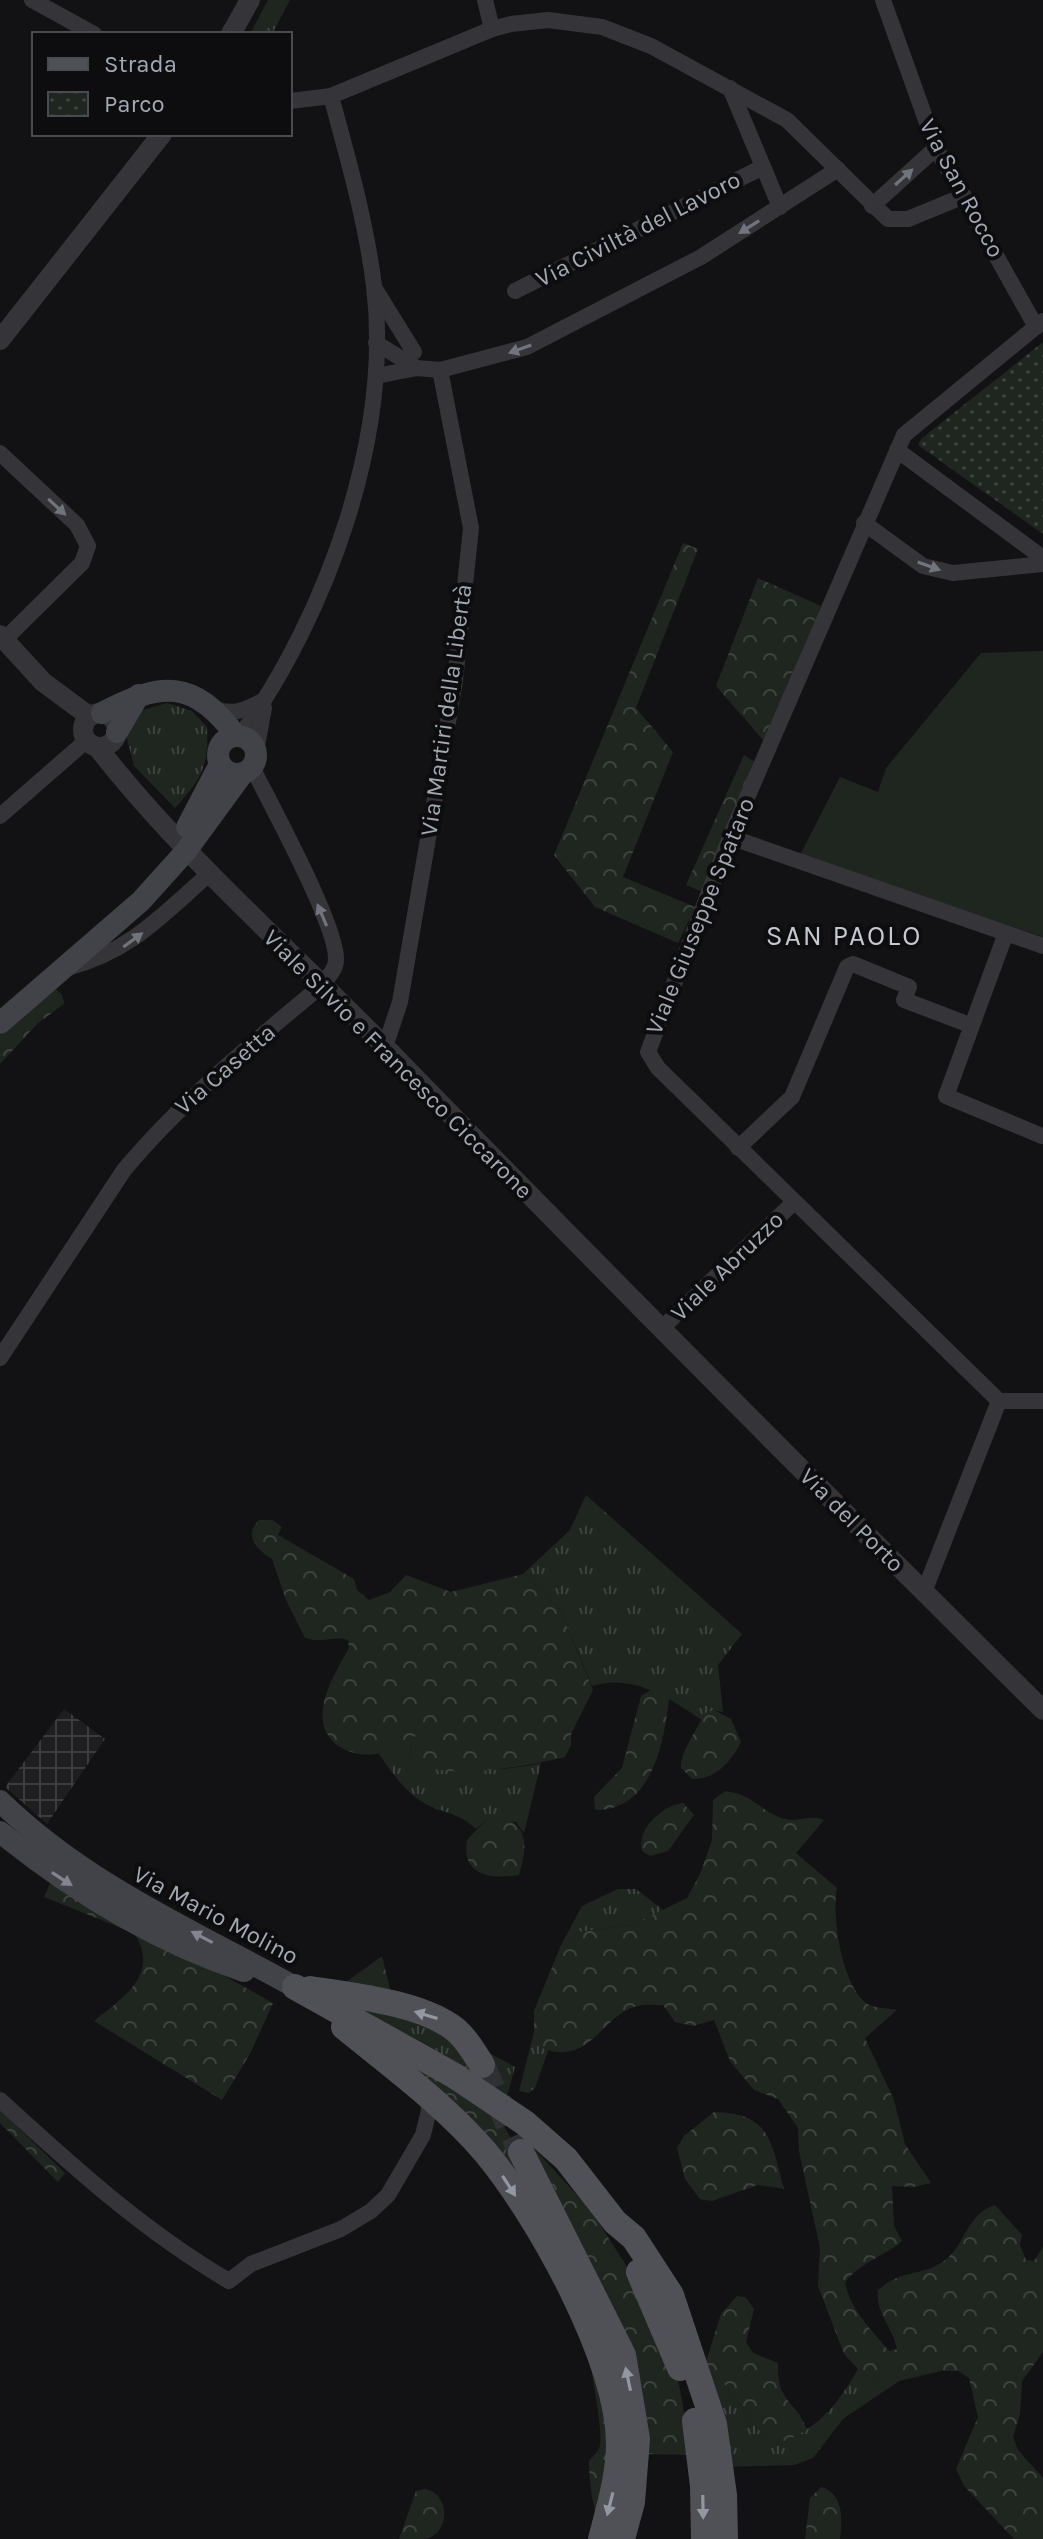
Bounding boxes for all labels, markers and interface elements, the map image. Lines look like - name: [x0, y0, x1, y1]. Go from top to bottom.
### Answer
- legend: [32, 32, 292, 136]
- text: Strada: [104, 50, 177, 78]
- text: Parco: [104, 90, 165, 118]
- street label: Via San Rocco: [914, 114, 1010, 262]
- street label: Via Civiltà del Lavoro: [531, 165, 745, 293]
- one-way arrow: [895, 168, 914, 186]
- one-way arrow: [738, 219, 760, 233]
- one-way arrow: [508, 343, 532, 356]
- one-way arrow: [47, 497, 66, 515]
- one-way arrow: [917, 560, 941, 572]
- street label: Via Martiri della Libertà: [414, 582, 478, 838]
- street label: Viale Giuseppe Spataro: [640, 794, 760, 1038]
- one-way arrow: [316, 904, 329, 927]
- district label: SAN PAOLO: [766, 919, 922, 952]
- street label: Viale Silvio e Francesco Ciccarone: [258, 924, 538, 1204]
- one-way arrow: [123, 933, 144, 948]
- street label: Via Casetta: [169, 1018, 281, 1120]
- street label: Viale Abruzzo: [665, 1205, 789, 1327]
- street label: Via del Porto: [794, 1462, 910, 1578]
- street label: Via Mario Molino: [129, 1860, 303, 1970]
- one-way arrow: [51, 1872, 72, 1887]
- one-way arrow: [190, 1930, 213, 1943]
- one-way arrow: [413, 2008, 437, 2021]
- one-way arrow: [502, 2175, 517, 2196]
- one-way arrow: [621, 2366, 634, 2391]
- one-way arrow: [604, 2491, 616, 2516]
- one-way arrow: [697, 2495, 709, 2520]

